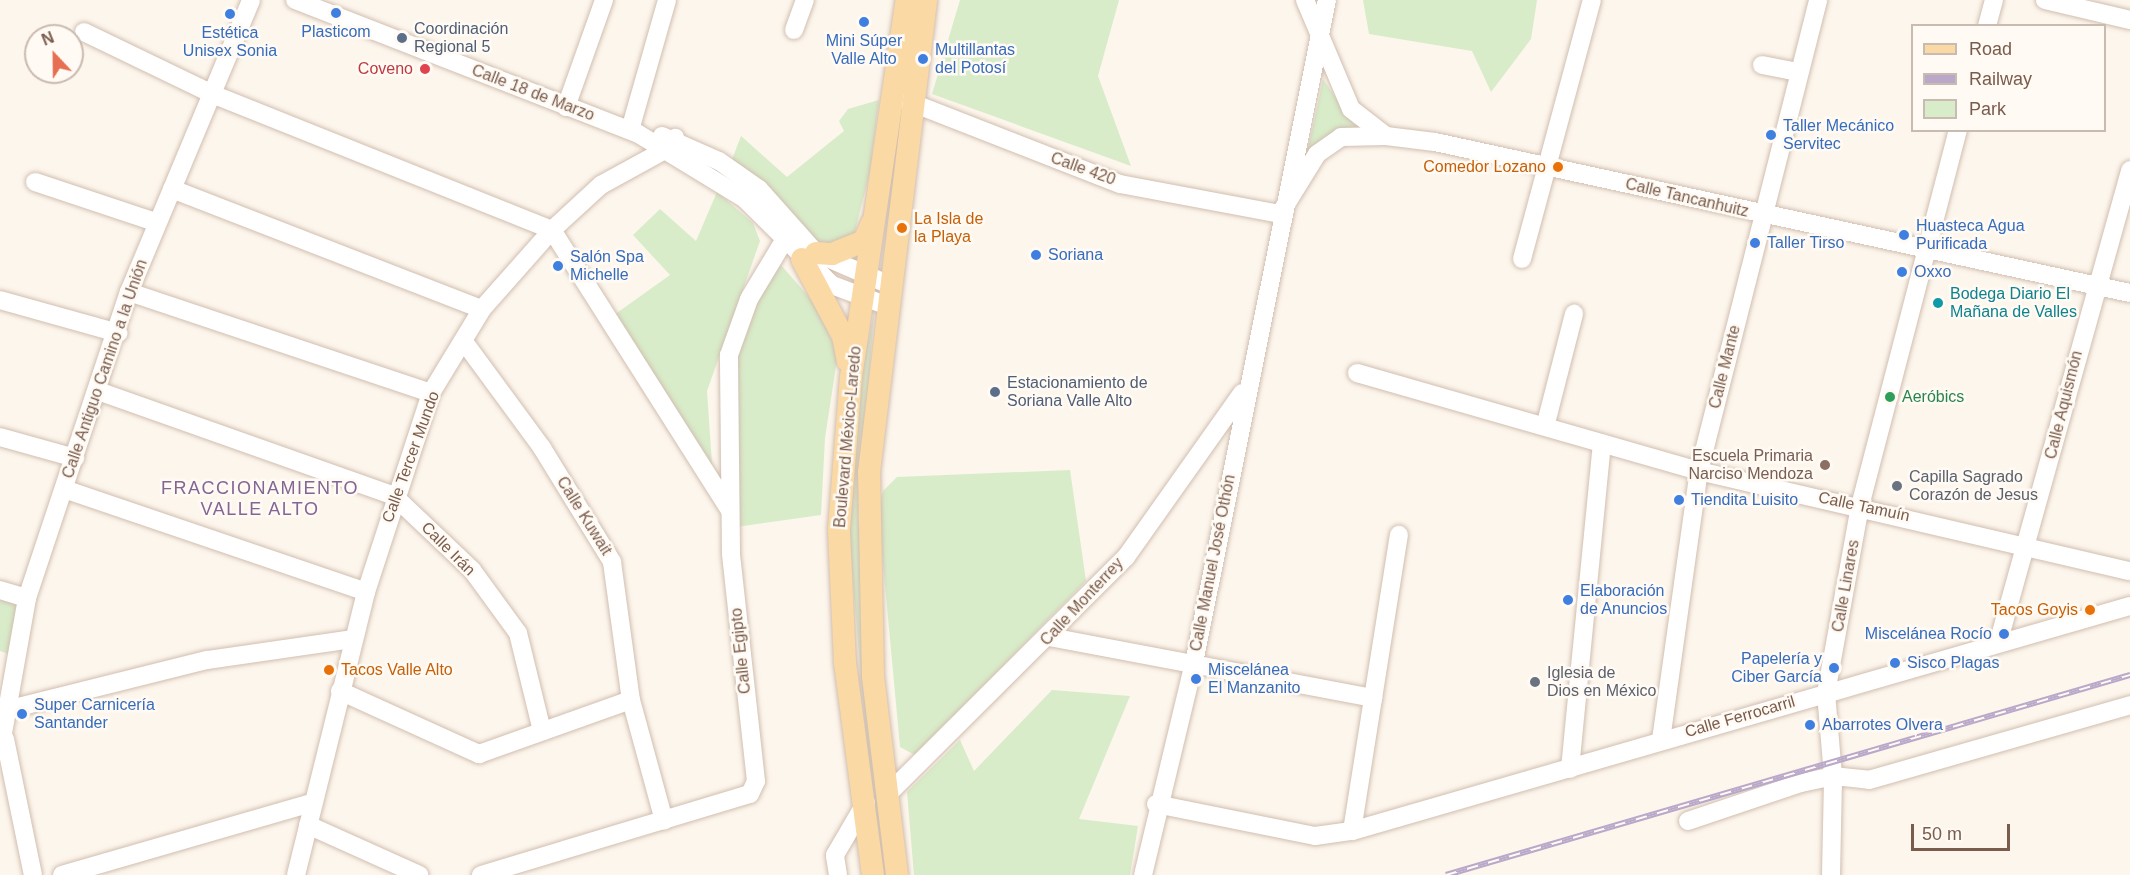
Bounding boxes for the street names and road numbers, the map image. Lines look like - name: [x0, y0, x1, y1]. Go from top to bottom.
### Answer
- street label: Calle 18 de Marzo: [469, 61, 597, 125]
- street label: Calle 420: [1048, 148, 1118, 190]
- street label: Calle Tancanhuitz: [1623, 174, 1751, 222]
- street label: Calle Antiguo Camino a la Unión: [58, 257, 152, 481]
- street label: Calle Mante: [1705, 323, 1745, 411]
- street label: Boulevard México-Laredo: [830, 345, 866, 529]
- street label: Calle Aquismón: [2041, 348, 2087, 462]
- street label: Calle Tercer Mundo: [378, 389, 444, 525]
- street label: Calle Kuwait: [552, 473, 616, 559]
- street label: Calle Manuel José Othón: [1186, 473, 1240, 653]
- street label: Calle Tamuín: [1816, 488, 1912, 526]
- street label: Calle Irán: [417, 518, 479, 580]
- street label: Calle Linares: [1828, 538, 1864, 634]
- street label: Calle Monterrey: [1036, 554, 1128, 650]
- street label: Calle Egipto: [727, 607, 755, 695]
- street label: Calle Ferrocarril: [1683, 692, 1797, 742]

